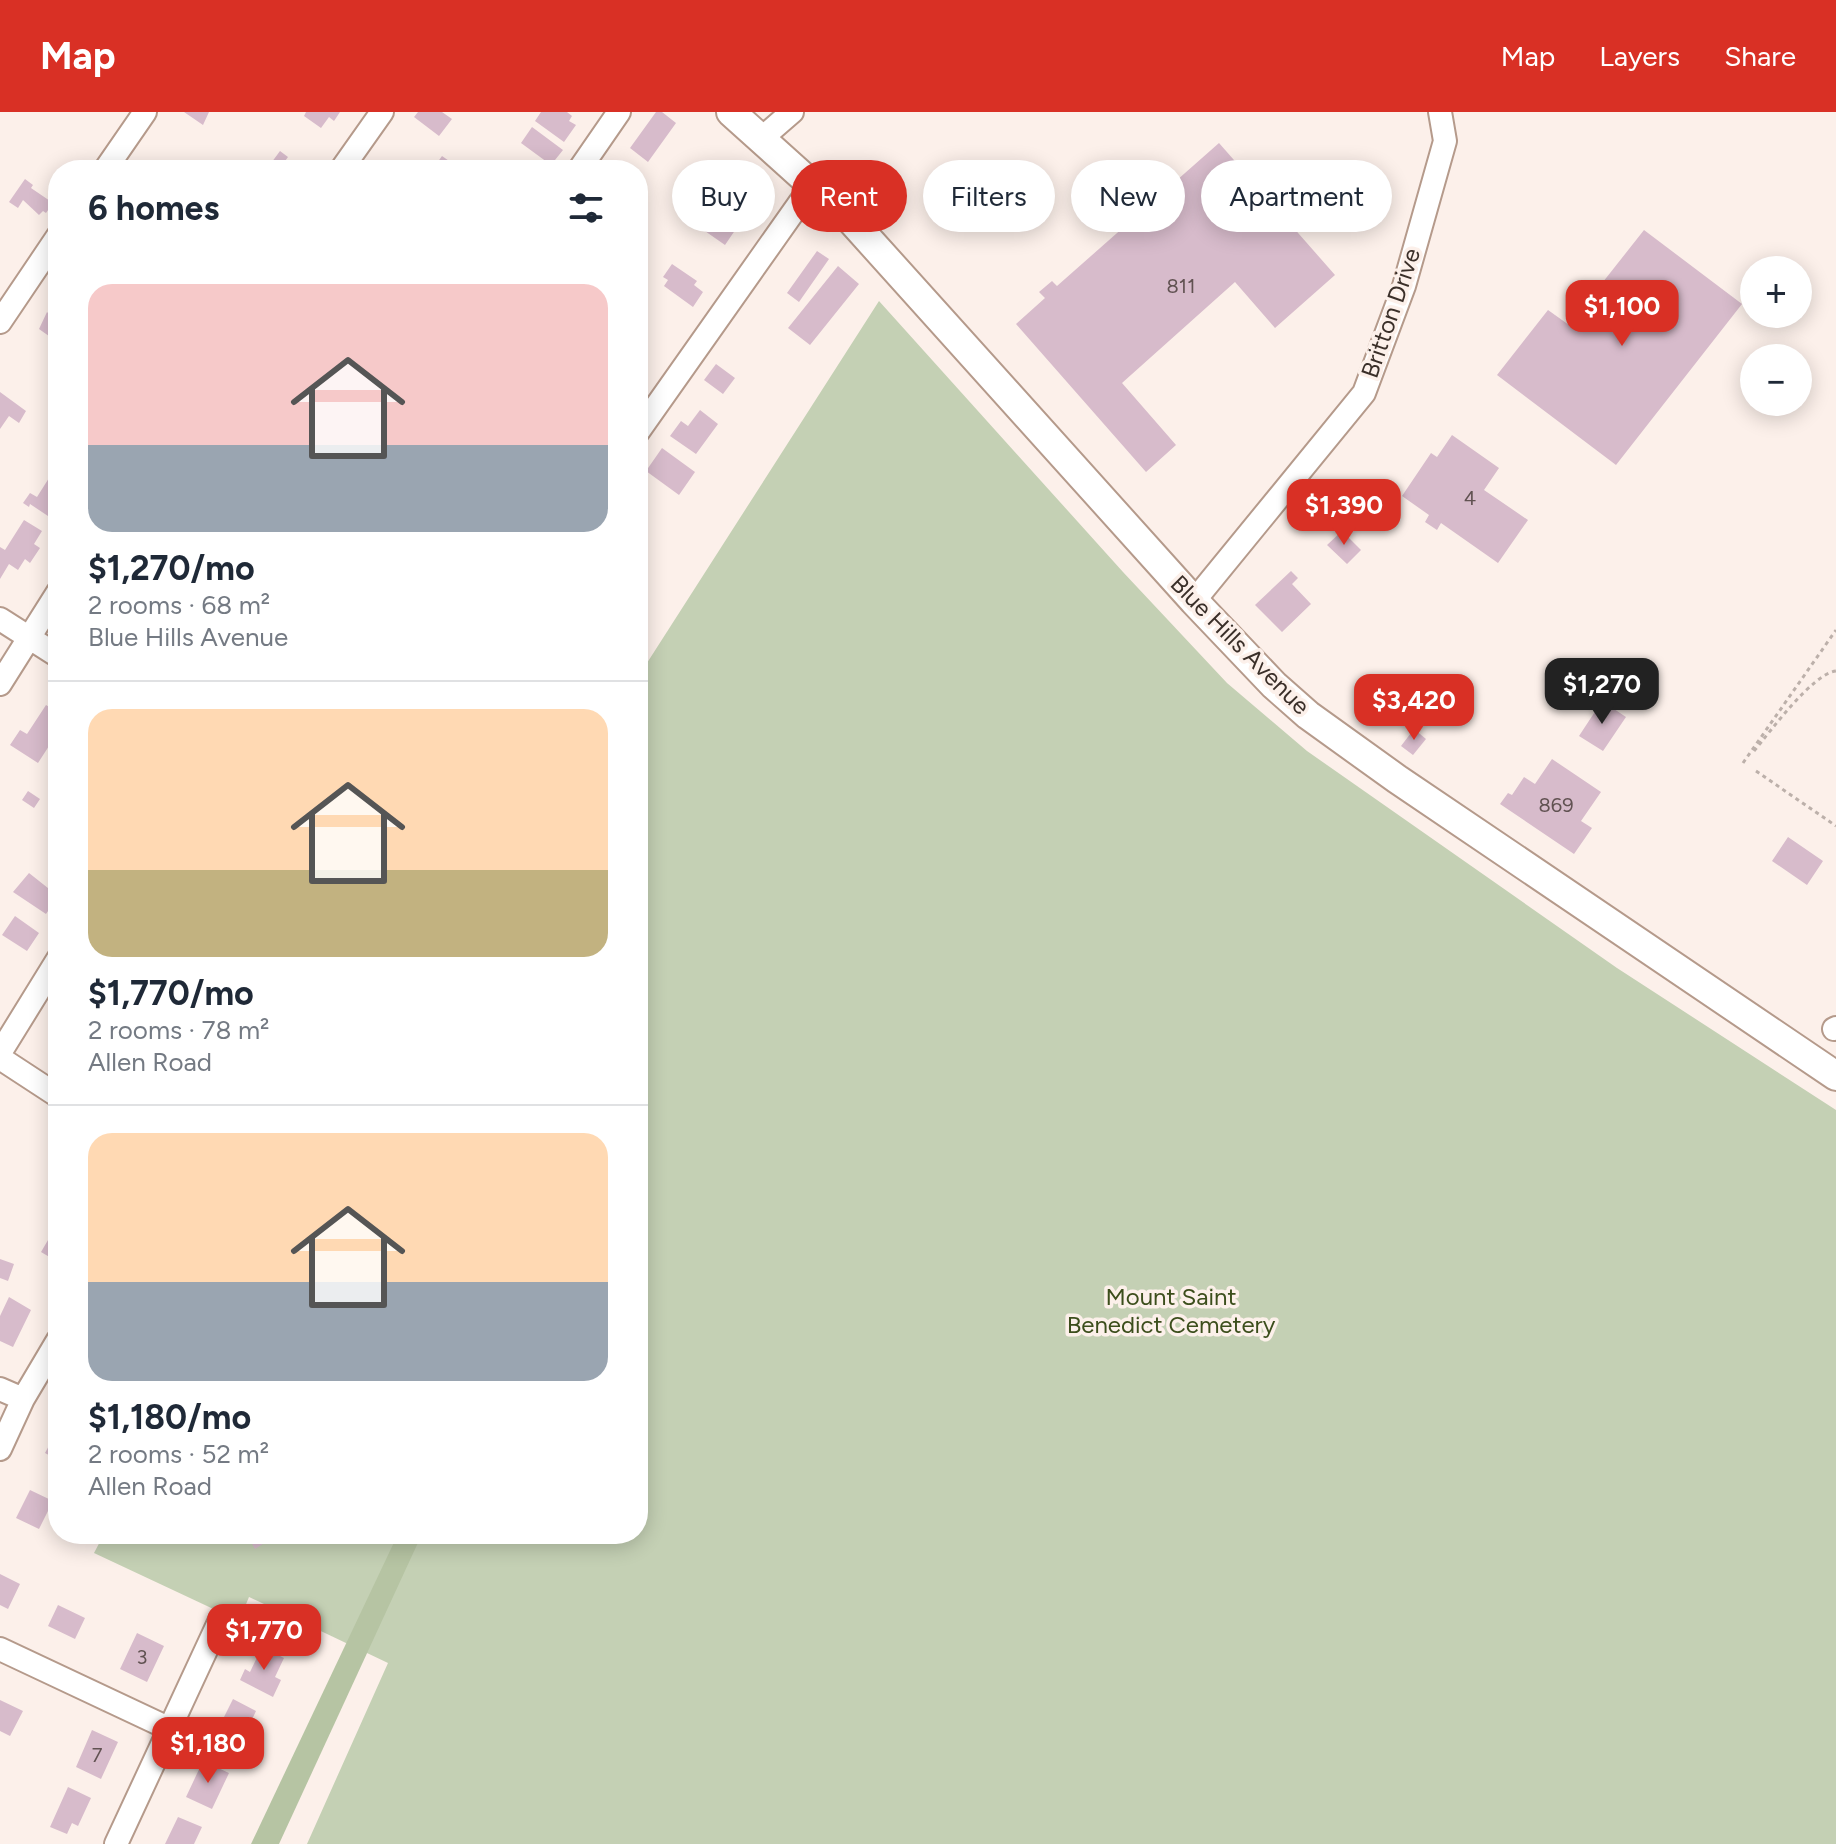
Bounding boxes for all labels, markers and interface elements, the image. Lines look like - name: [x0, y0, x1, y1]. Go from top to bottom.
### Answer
- text: Map: [40, 33, 116, 79]
- text: Map: [1501, 39, 1555, 73]
- text: Layers: [1599, 39, 1680, 73]
- text: Share: [1724, 39, 1796, 73]
- chip: Buy: [672, 160, 775, 232]
- chip: Rent: [791, 160, 907, 232]
- chip: Filters: [923, 160, 1055, 232]
- chip: New: [1071, 160, 1185, 232]
- chip: Apartment: [1201, 160, 1392, 232]
- icon: filters: [564, 186, 608, 230]
- text: 6 homes: [88, 188, 219, 229]
- street label: Britton Drive: [1355, 244, 1426, 381]
- map controls: [1740, 256, 1812, 416]
- button: +: [1740, 256, 1812, 328]
- house number: 811: [1167, 274, 1195, 298]
- pin: $1,100: [1557, 280, 1687, 348]
- text: $1,100: [1584, 290, 1660, 322]
- icon: home: [276, 336, 420, 480]
- button: −: [1740, 344, 1812, 416]
- pin: $1,390: [1279, 479, 1409, 547]
- house number: 4: [1464, 486, 1476, 510]
- text: $1,390: [1305, 489, 1383, 521]
- text: $1,270/mo: [88, 548, 255, 589]
- street label: Blue Hills Avenue: [1165, 569, 1316, 720]
- text: 2 rooms · 68 m²: [88, 589, 270, 621]
- text: Blue Hills Avenue: [88, 621, 288, 653]
- pin: $1,270: [1537, 658, 1667, 726]
- text: $1,270: [1563, 668, 1641, 700]
- pin: $3,420: [1349, 674, 1479, 742]
- text: $3,420: [1372, 684, 1456, 716]
- icon: home: [276, 761, 420, 905]
- house number: 869: [1539, 793, 1573, 817]
- text: $1,770/mo: [88, 973, 254, 1014]
- text: 2 rooms · 78 m²: [88, 1014, 269, 1046]
- text: Allen Road: [88, 1046, 212, 1078]
- icon: home: [276, 1185, 420, 1329]
- park label: Mount Saint Benedict Cemetery: [1067, 1282, 1276, 1339]
- text: $1,180/mo: [88, 1397, 251, 1438]
- text: 2 rooms · 52 m²: [88, 1438, 269, 1470]
- text: Allen Road: [88, 1470, 212, 1502]
- pin: $1,770: [199, 1604, 329, 1672]
- text: $1,770: [225, 1614, 303, 1646]
- house number: 3: [137, 1645, 147, 1669]
- pin: $1,180: [143, 1717, 273, 1785]
- text: $1,180: [170, 1727, 246, 1759]
- house number: 7: [92, 1743, 103, 1767]

